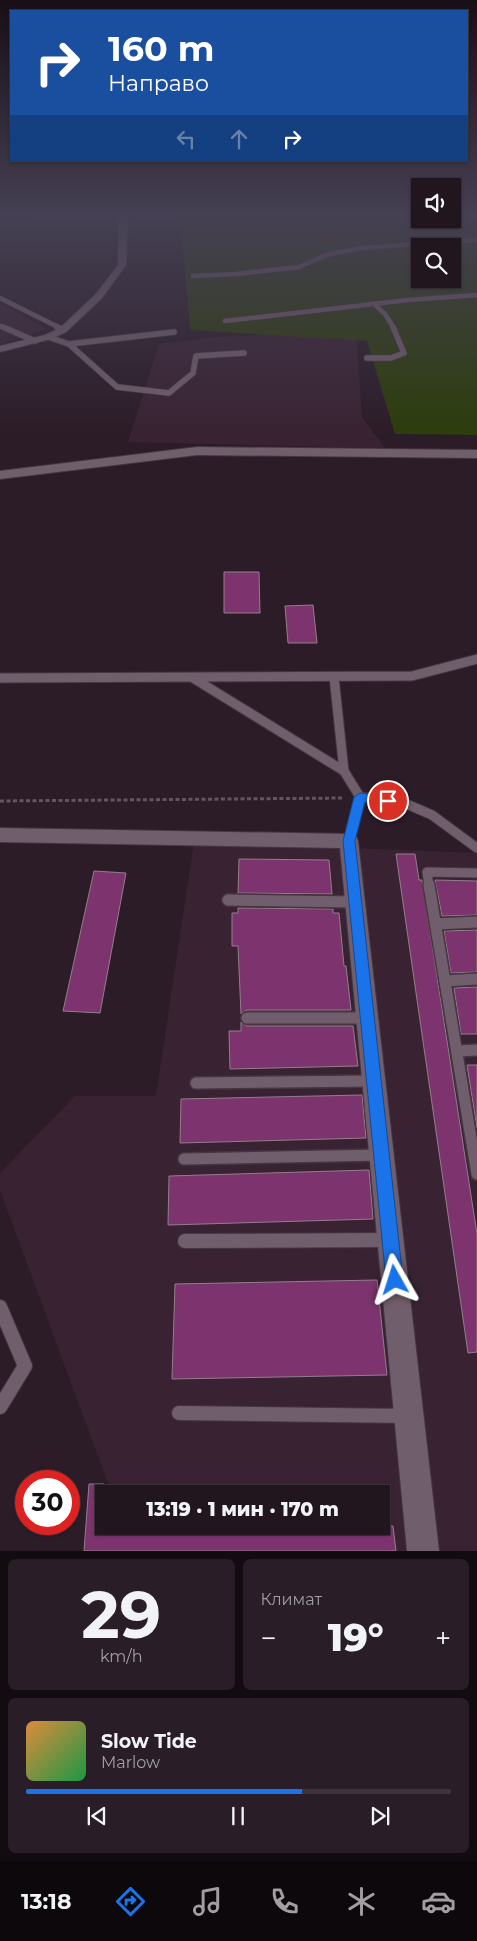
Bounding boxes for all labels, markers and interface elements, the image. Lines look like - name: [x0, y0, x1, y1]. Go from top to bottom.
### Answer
- text: 160 m: [108, 27, 214, 70]
- icon: right: [25, 30, 90, 95]
- text: Направо: [108, 70, 209, 97]
- icon: left: [172, 125, 200, 153]
- icon: ahead: [225, 125, 253, 153]
- icon: right: [278, 125, 306, 153]
- map controls: [411, 178, 461, 288]
- button: sound: [411, 178, 461, 228]
- button: search: [411, 238, 461, 288]
- pin: [367, 780, 409, 822]
- icon: arrive: [374, 787, 402, 815]
- position arrow: [368, 1253, 420, 1305]
- speed limit sign: 30: [15, 1470, 80, 1535]
- text: 13:19 · 1 мин · 170 m: [146, 1498, 339, 1521]
- text: 29: [81, 1575, 161, 1654]
- text: Климат: [261, 1590, 322, 1609]
- text: 19°: [328, 1614, 384, 1661]
- text: −: [261, 1621, 277, 1655]
- text: +: [435, 1621, 451, 1655]
- text: km/h: [100, 1647, 143, 1666]
- text: Slow Tide: [101, 1730, 197, 1753]
- text: Marlow: [101, 1753, 160, 1772]
- icon: previous: [83, 1802, 111, 1830]
- icon: pause: [224, 1802, 252, 1830]
- icon: next: [366, 1802, 394, 1830]
- icon: directions: [113, 1884, 148, 1919]
- icon: music: [190, 1884, 225, 1919]
- icon: phone: [267, 1884, 302, 1919]
- icon: climate: [344, 1884, 379, 1919]
- icon: car: [421, 1884, 456, 1919]
- text: 13:18: [21, 1888, 72, 1915]

